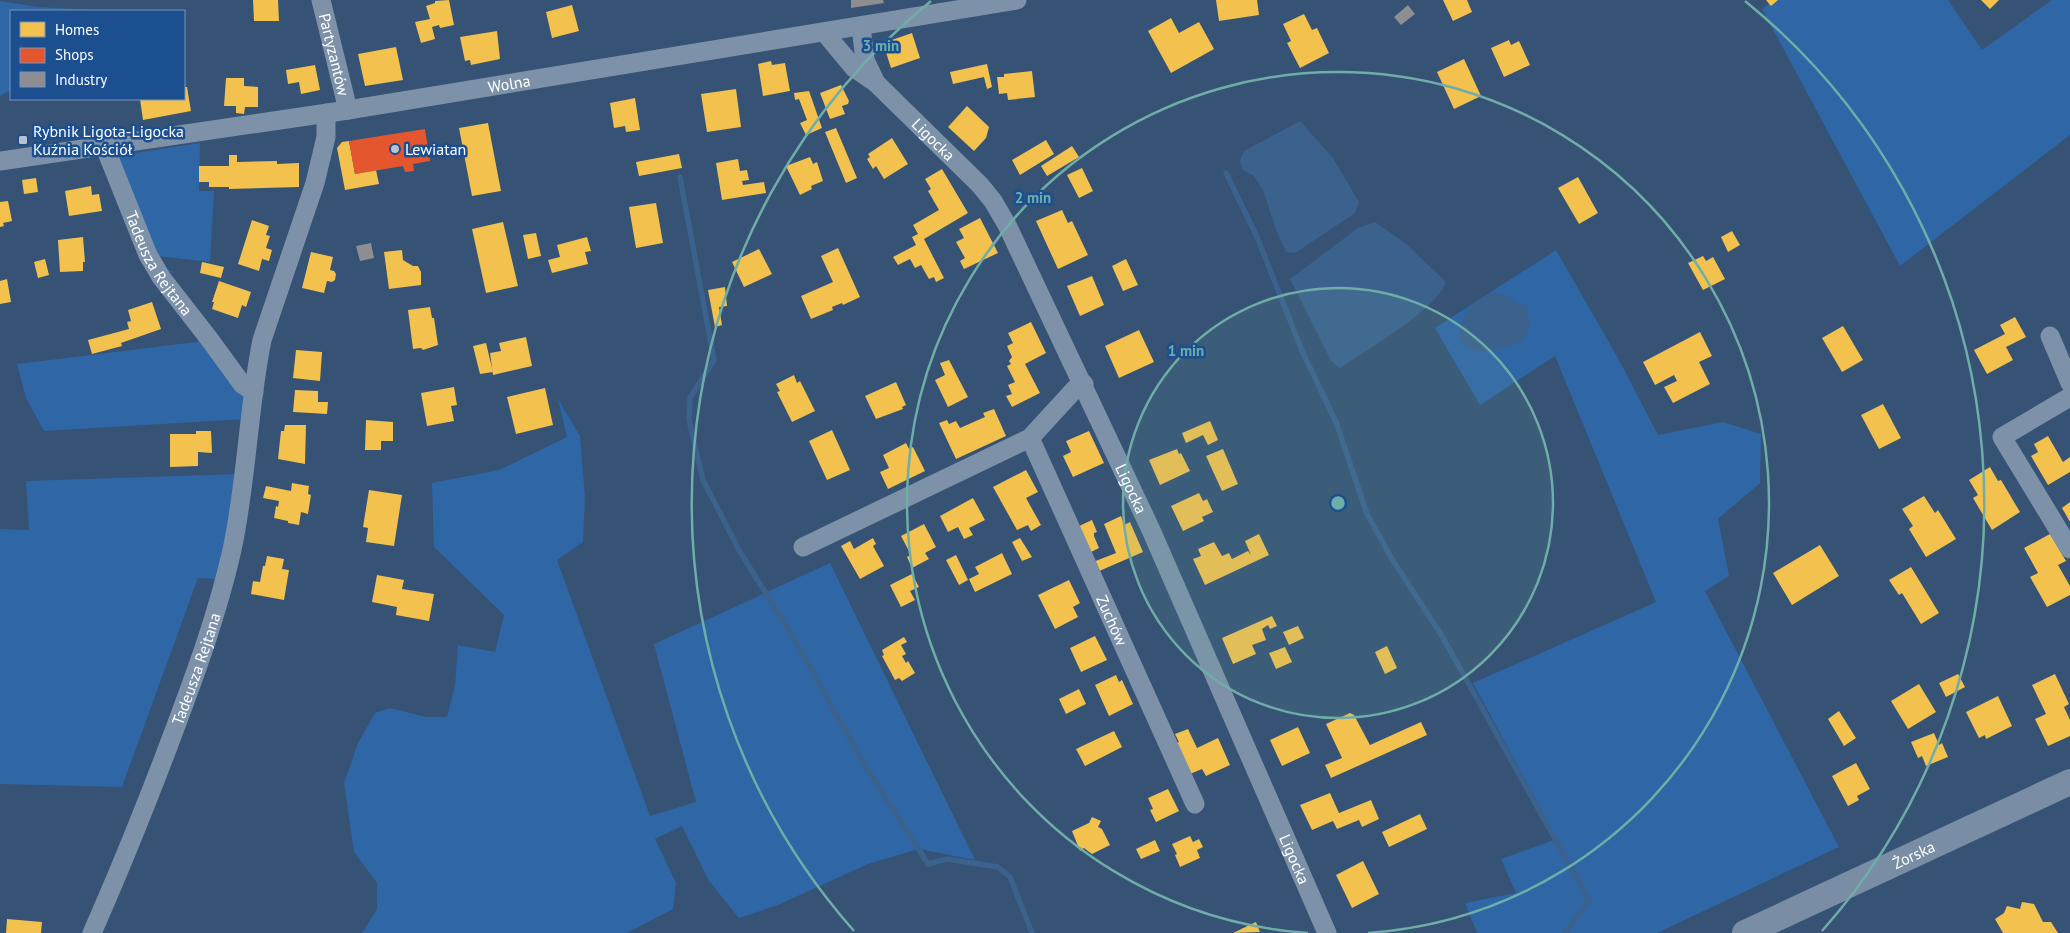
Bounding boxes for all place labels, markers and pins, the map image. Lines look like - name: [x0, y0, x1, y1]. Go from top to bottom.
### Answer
- place label: Rybnik Ligota-Ligocka Kuźnia Kościół: [33, 121, 184, 159]
- marker: Rybnik Ligota-Ligocka Kuźnia Kościół: [17, 134, 29, 146]
- place label: Lewiatan: [405, 139, 466, 159]
- marker: Lewiatan: [389, 143, 401, 155]
- centre of rings: [1329, 494, 1347, 512]

